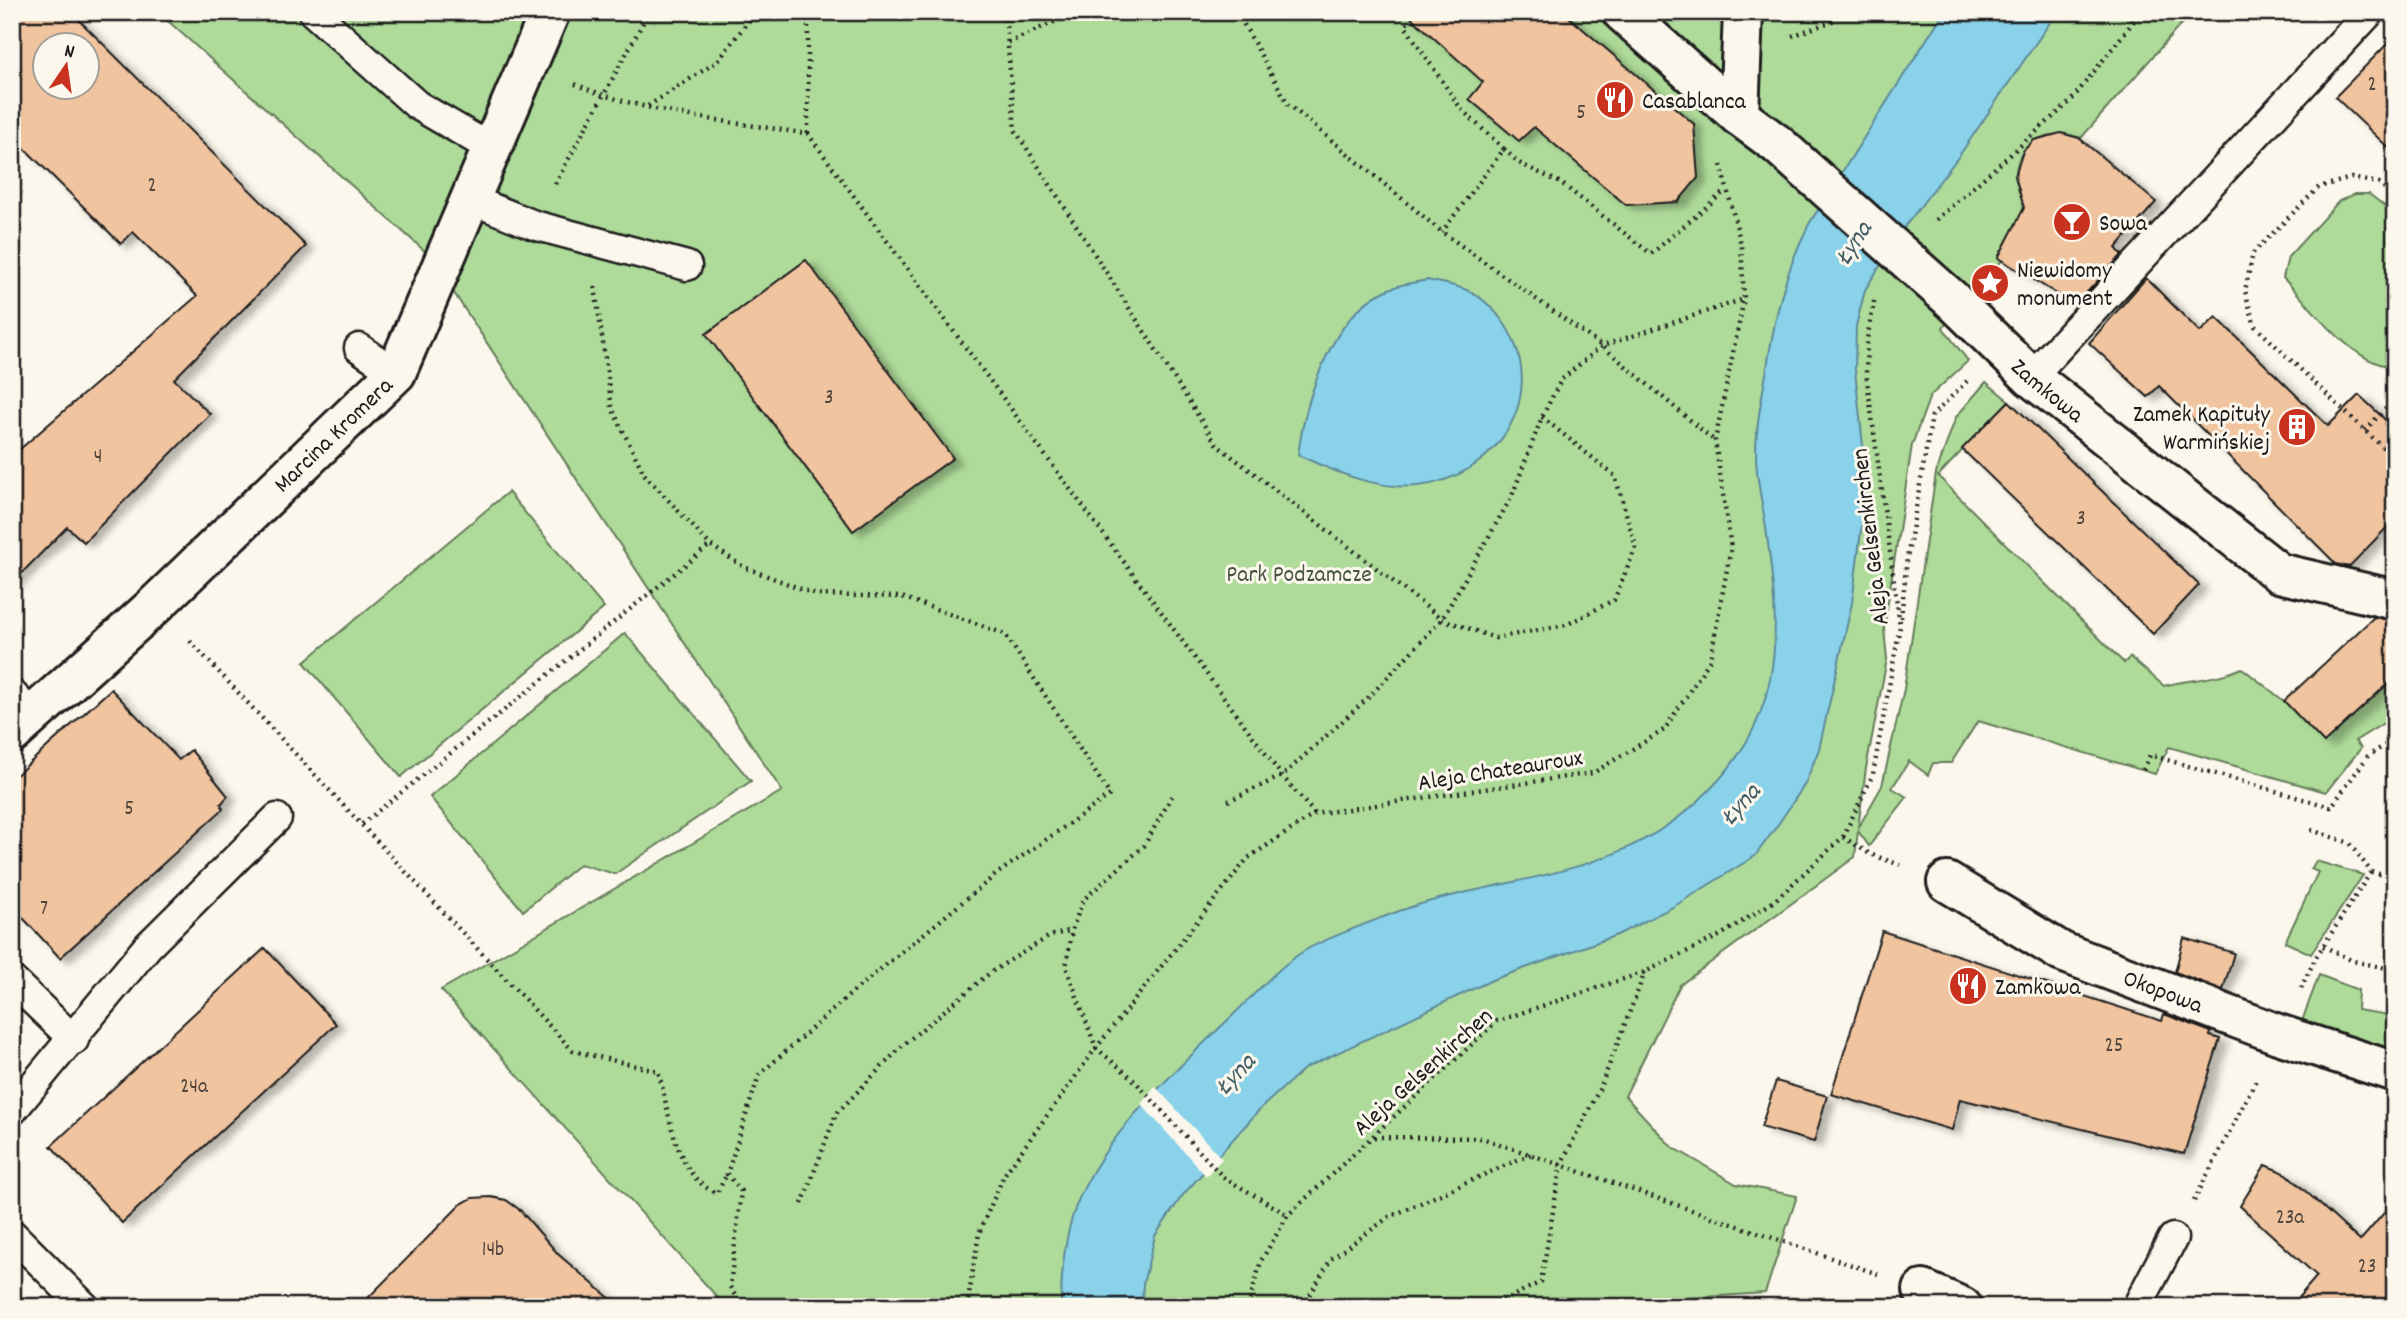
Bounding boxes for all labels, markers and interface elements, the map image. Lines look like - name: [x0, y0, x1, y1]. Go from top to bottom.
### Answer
- north arrow: [32, 32, 102, 102]
- text: N: [61, 39, 77, 67]
- house number: 2: [2367, 71, 2377, 101]
- restaurant icon: Casablanca: [1594, 79, 1636, 121]
- place label: Casablanca: [1642, 86, 1747, 120]
- house number: 5: [1576, 99, 1586, 129]
- house number: 2: [147, 172, 157, 202]
- bar icon: Sowa: [2051, 201, 2093, 243]
- place label: Sowa: [2099, 208, 2148, 242]
- water label: Łyna: [1827, 213, 1884, 273]
- place label: Niewidomy monument: [2017, 255, 2113, 317]
- place icon: Niewidomy monument: [1969, 262, 2011, 304]
- street label: Zamkowa: [2002, 352, 2091, 433]
- street label: Marcina Kromera: [267, 370, 402, 502]
- house number: 3: [824, 384, 834, 414]
- place label: Zamek Kapituły Warmińskiej: [2133, 399, 2271, 461]
- building icon: Zamek Kapituły Warmińskiej: [2276, 406, 2318, 448]
- house number: 4: [94, 443, 102, 473]
- street label: Aleja Gelsenkirchen: [1844, 446, 1900, 627]
- house number: 3: [2076, 505, 2086, 535]
- park label: Park Podzamcze: [1226, 559, 1372, 593]
- street label: Aleja Chateauroux: [1416, 742, 1585, 802]
- water label: Łyna: [1713, 775, 1772, 835]
- house number: 5: [124, 795, 134, 825]
- house number: 7: [40, 895, 48, 925]
- street label: Okopowa: [2118, 963, 2208, 1024]
- restaurant icon: Zamkowa: [1947, 965, 1989, 1007]
- place label: Zamkowa: [1995, 972, 2081, 1006]
- street label: Aleja Gelsenkirchen: [1346, 1001, 1502, 1145]
- house number: 25: [2105, 1032, 2123, 1062]
- water label: Łyna: [1207, 1045, 1267, 1105]
- house number: 24a: [180, 1073, 209, 1103]
- house number: 23a: [2276, 1204, 2305, 1234]
- house number: 14b: [482, 1236, 504, 1266]
- house number: 23: [2358, 1253, 2376, 1283]

